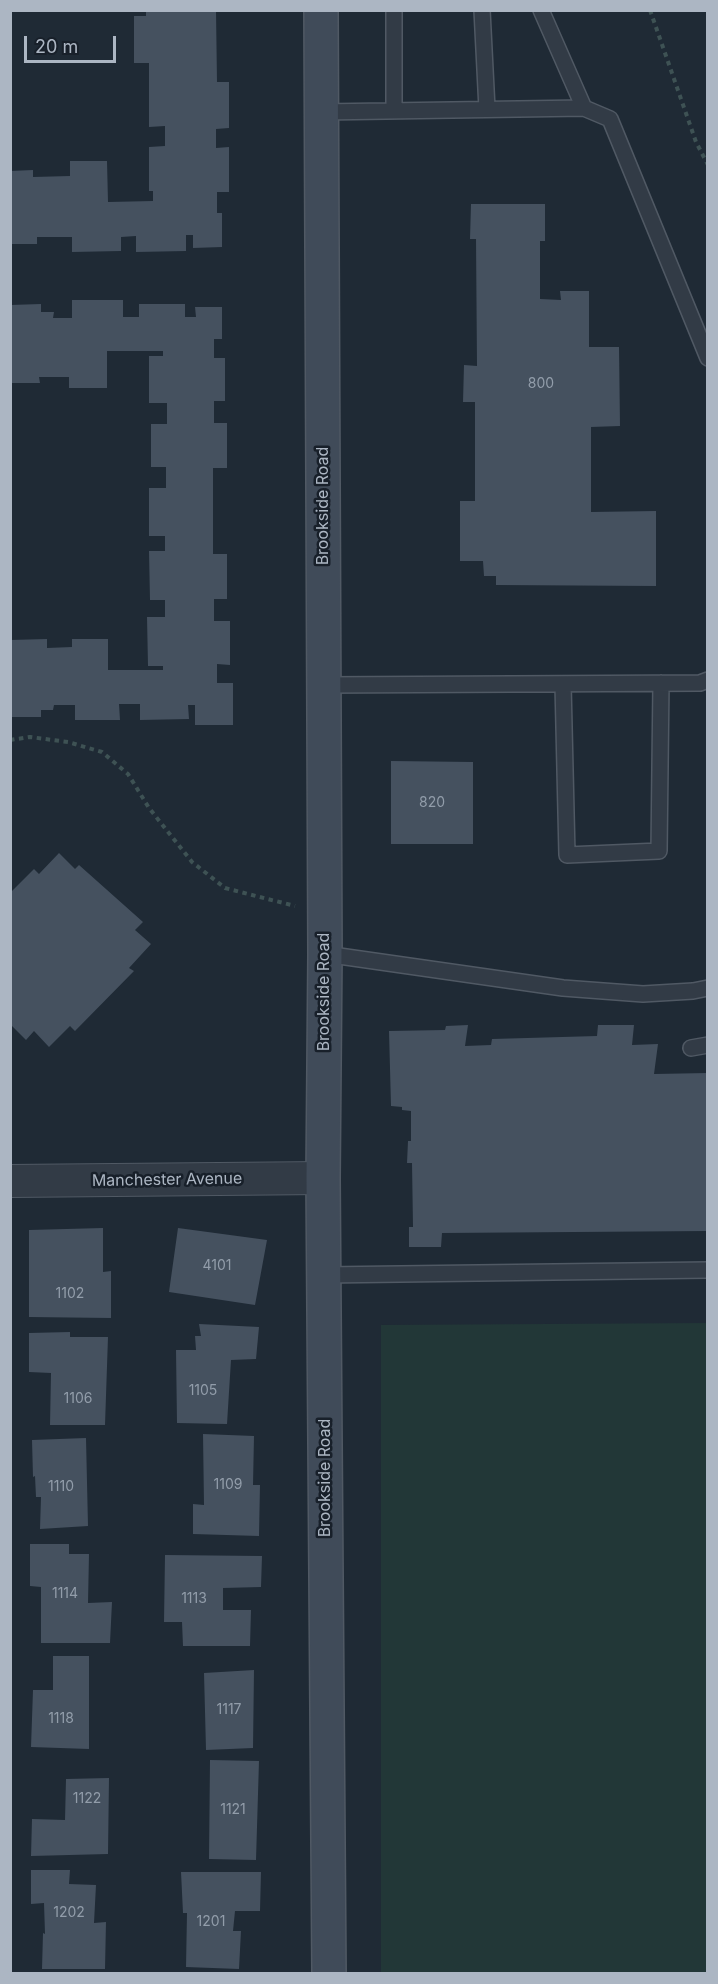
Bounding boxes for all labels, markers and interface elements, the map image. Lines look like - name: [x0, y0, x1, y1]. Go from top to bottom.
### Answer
- scale bar: [27, 24, 118, 62]
- text: 20 m: [35, 36, 78, 57]
- house number: 800: [528, 376, 554, 392]
- street label: Brookside Road: [313, 447, 333, 565]
- house number: 820: [419, 795, 445, 811]
- street label: Brookside Road: [314, 933, 334, 1051]
- street label: Manchester Avenue: [92, 1169, 242, 1191]
- house number: 4101: [203, 1258, 231, 1274]
- house number: 1102: [56, 1286, 84, 1302]
- house number: 1105: [189, 1383, 217, 1399]
- house number: 1106: [64, 1391, 92, 1407]
- street label: Brookside Road: [315, 1419, 335, 1537]
- house number: 1109: [214, 1477, 242, 1493]
- house number: 1110: [48, 1479, 74, 1495]
- house number: 1114: [52, 1586, 78, 1602]
- house number: 1113: [181, 1591, 207, 1607]
- house number: 1117: [216, 1702, 242, 1718]
- house number: 1118: [48, 1711, 74, 1727]
- house number: 1122: [73, 1791, 101, 1807]
- house number: 1121: [220, 1802, 246, 1818]
- house number: 1202: [53, 1905, 85, 1921]
- house number: 1201: [197, 1914, 225, 1930]

